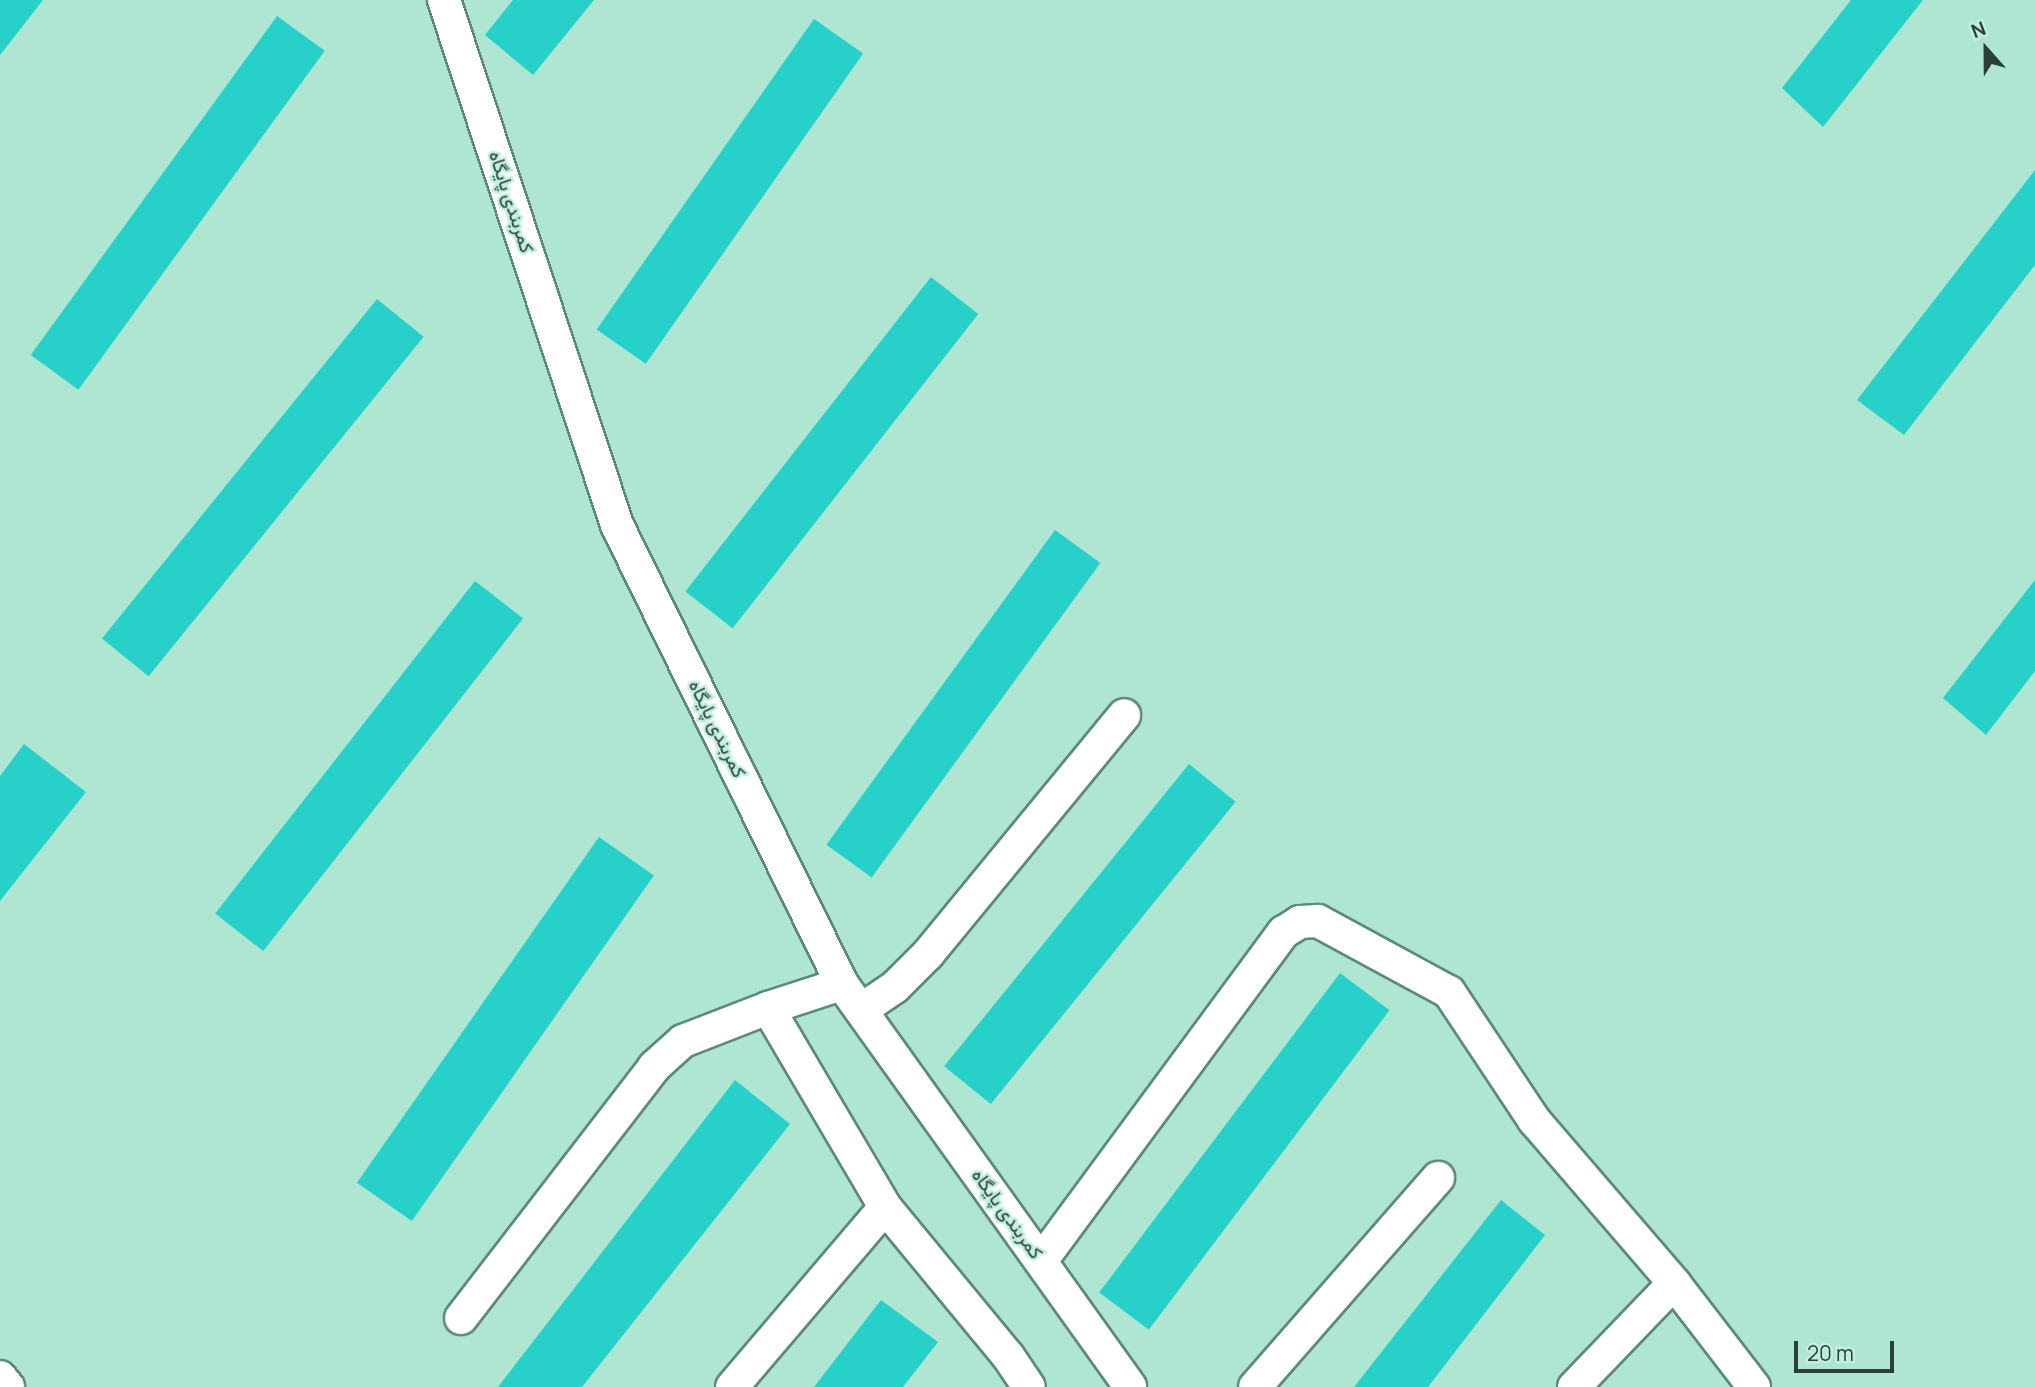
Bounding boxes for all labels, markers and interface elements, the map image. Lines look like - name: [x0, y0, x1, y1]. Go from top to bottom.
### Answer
- north arrow: [1951, 14, 2021, 84]
- text: N: [1967, 15, 1990, 44]
- street label: کمربندی پایگاه: [484, 148, 538, 256]
- street label: کمربندی پایگاه: [684, 676, 750, 782]
- street label: کمربندی پایگاه: [967, 1164, 1047, 1264]
- scale bar: [1797, 1328, 1897, 1372]
- text: 20 m: [1807, 1339, 1854, 1367]

